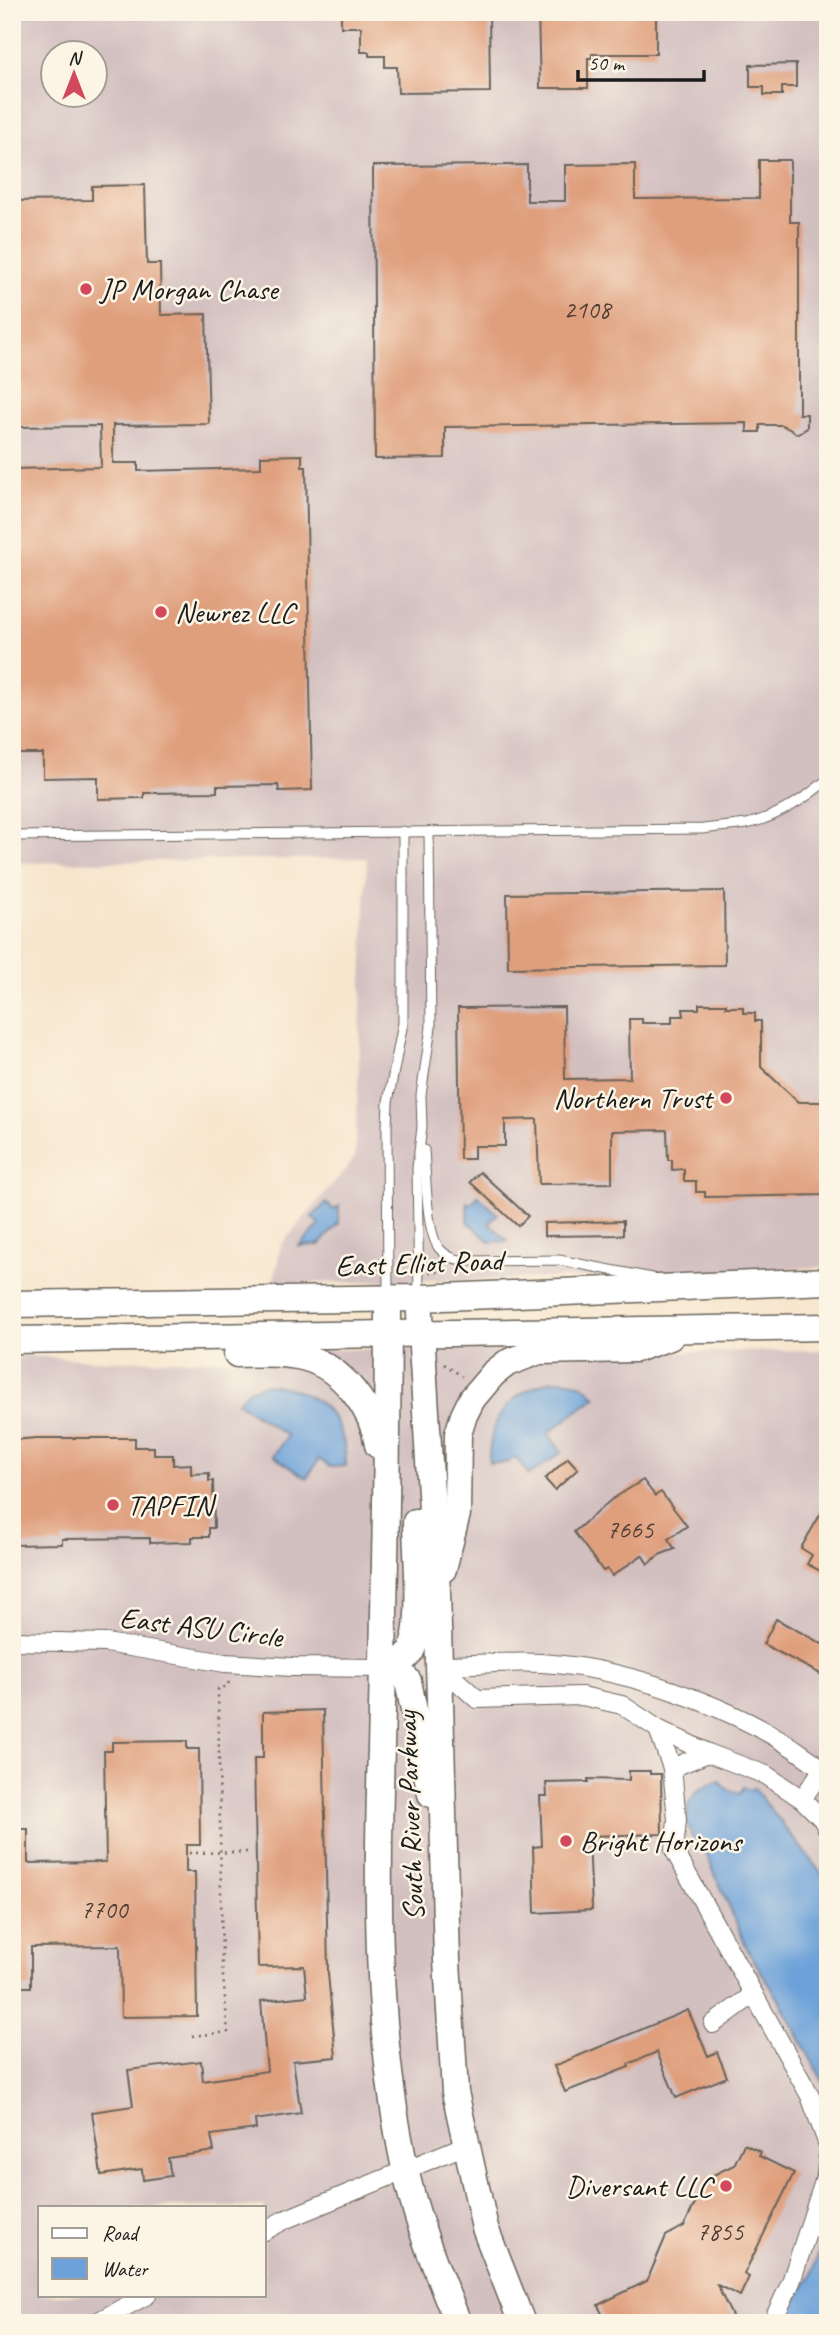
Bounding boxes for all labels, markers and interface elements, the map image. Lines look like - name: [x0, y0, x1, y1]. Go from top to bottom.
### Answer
- north arrow: [38, 38, 108, 108]
- scale bar: [578, 38, 704, 82]
- text: N: [68, 46, 83, 70]
- text: 50 m: [588, 50, 626, 76]
- place label: JP Morgan Chase: [98, 270, 280, 308]
- marker: JP Morgan Chase: [78, 281, 94, 297]
- house number: 2108: [564, 293, 613, 326]
- place label: Newrez LLC: [175, 593, 298, 631]
- marker: Newrez LLC: [153, 604, 169, 620]
- place label: Northern Trust: [553, 1079, 715, 1117]
- marker: Northern Trust: [718, 1090, 734, 1106]
- street label: East Elliot Road: [335, 1241, 508, 1285]
- place label: TAPFIN: [127, 1486, 217, 1524]
- marker: TAPFIN: [105, 1497, 121, 1513]
- house number: 7665: [607, 1513, 655, 1546]
- street label: East ASU Circle: [118, 1598, 287, 1656]
- street label: South River Parkway: [387, 1709, 433, 1922]
- place label: Bright Horizons: [580, 1822, 744, 1860]
- marker: Bright Horizons: [558, 1833, 574, 1849]
- house number: 7700: [81, 1893, 130, 1926]
- place label: Diversant LLC: [566, 2167, 716, 2205]
- marker: Diversant LLC: [718, 2178, 734, 2194]
- legend: [38, 2206, 266, 2296]
- house number: 7855: [697, 2215, 745, 2248]
- text: Road: [102, 2220, 141, 2246]
- text: Water: [102, 2256, 149, 2282]

